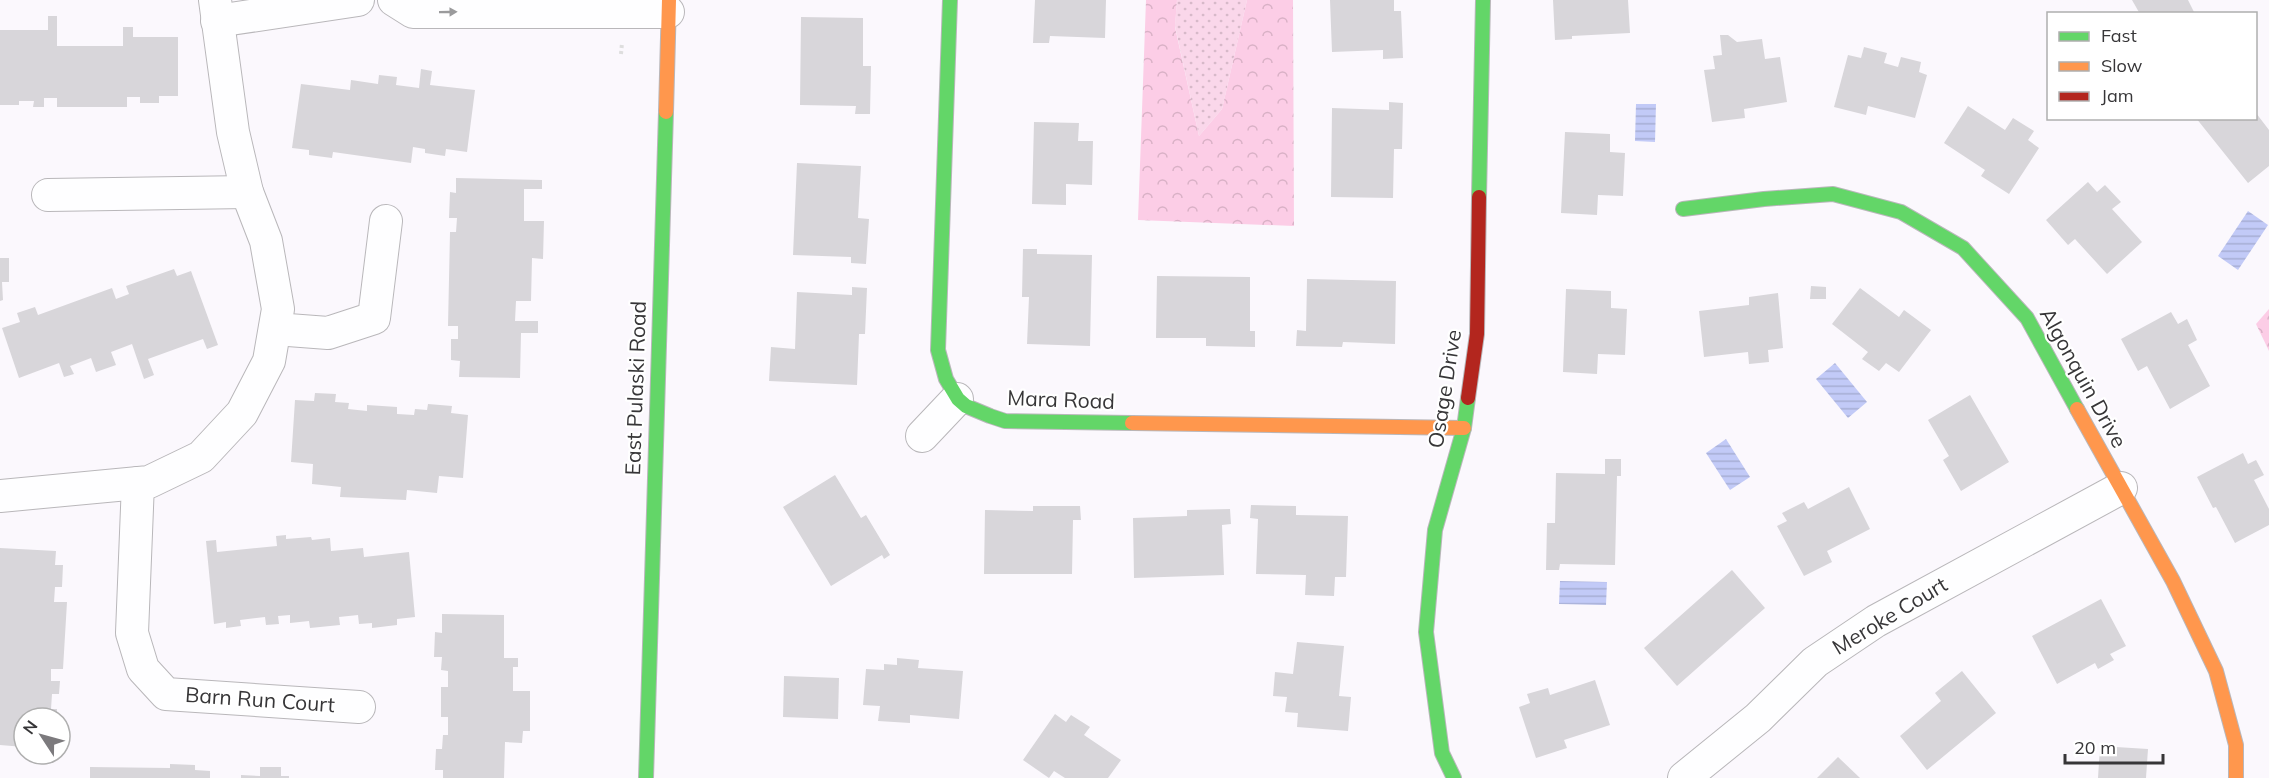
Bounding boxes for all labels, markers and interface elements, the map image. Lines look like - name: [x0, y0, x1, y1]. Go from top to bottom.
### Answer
- one-way arrow: [439, 7, 458, 17]
- legend: [2047, 12, 2257, 120]
- text: Fast: [2101, 24, 2137, 47]
- text: Slow: [2101, 54, 2143, 77]
- text: Jam: [2101, 84, 2134, 107]
- street label: East Pulaski Road: [619, 300, 651, 476]
- street label: Algonquin Drive: [2035, 303, 2133, 452]
- street label: Osage Drive: [1422, 328, 1466, 450]
- street label: Mara Road: [1007, 384, 1115, 414]
- street label: Meroke Court: [1827, 571, 1952, 660]
- street label: Barn Run Court: [184, 681, 336, 717]
- north arrow: [12, 706, 72, 766]
- text: N: [18, 716, 42, 738]
- scale bar: [2065, 727, 2162, 765]
- text: 20 m: [2074, 736, 2116, 759]

